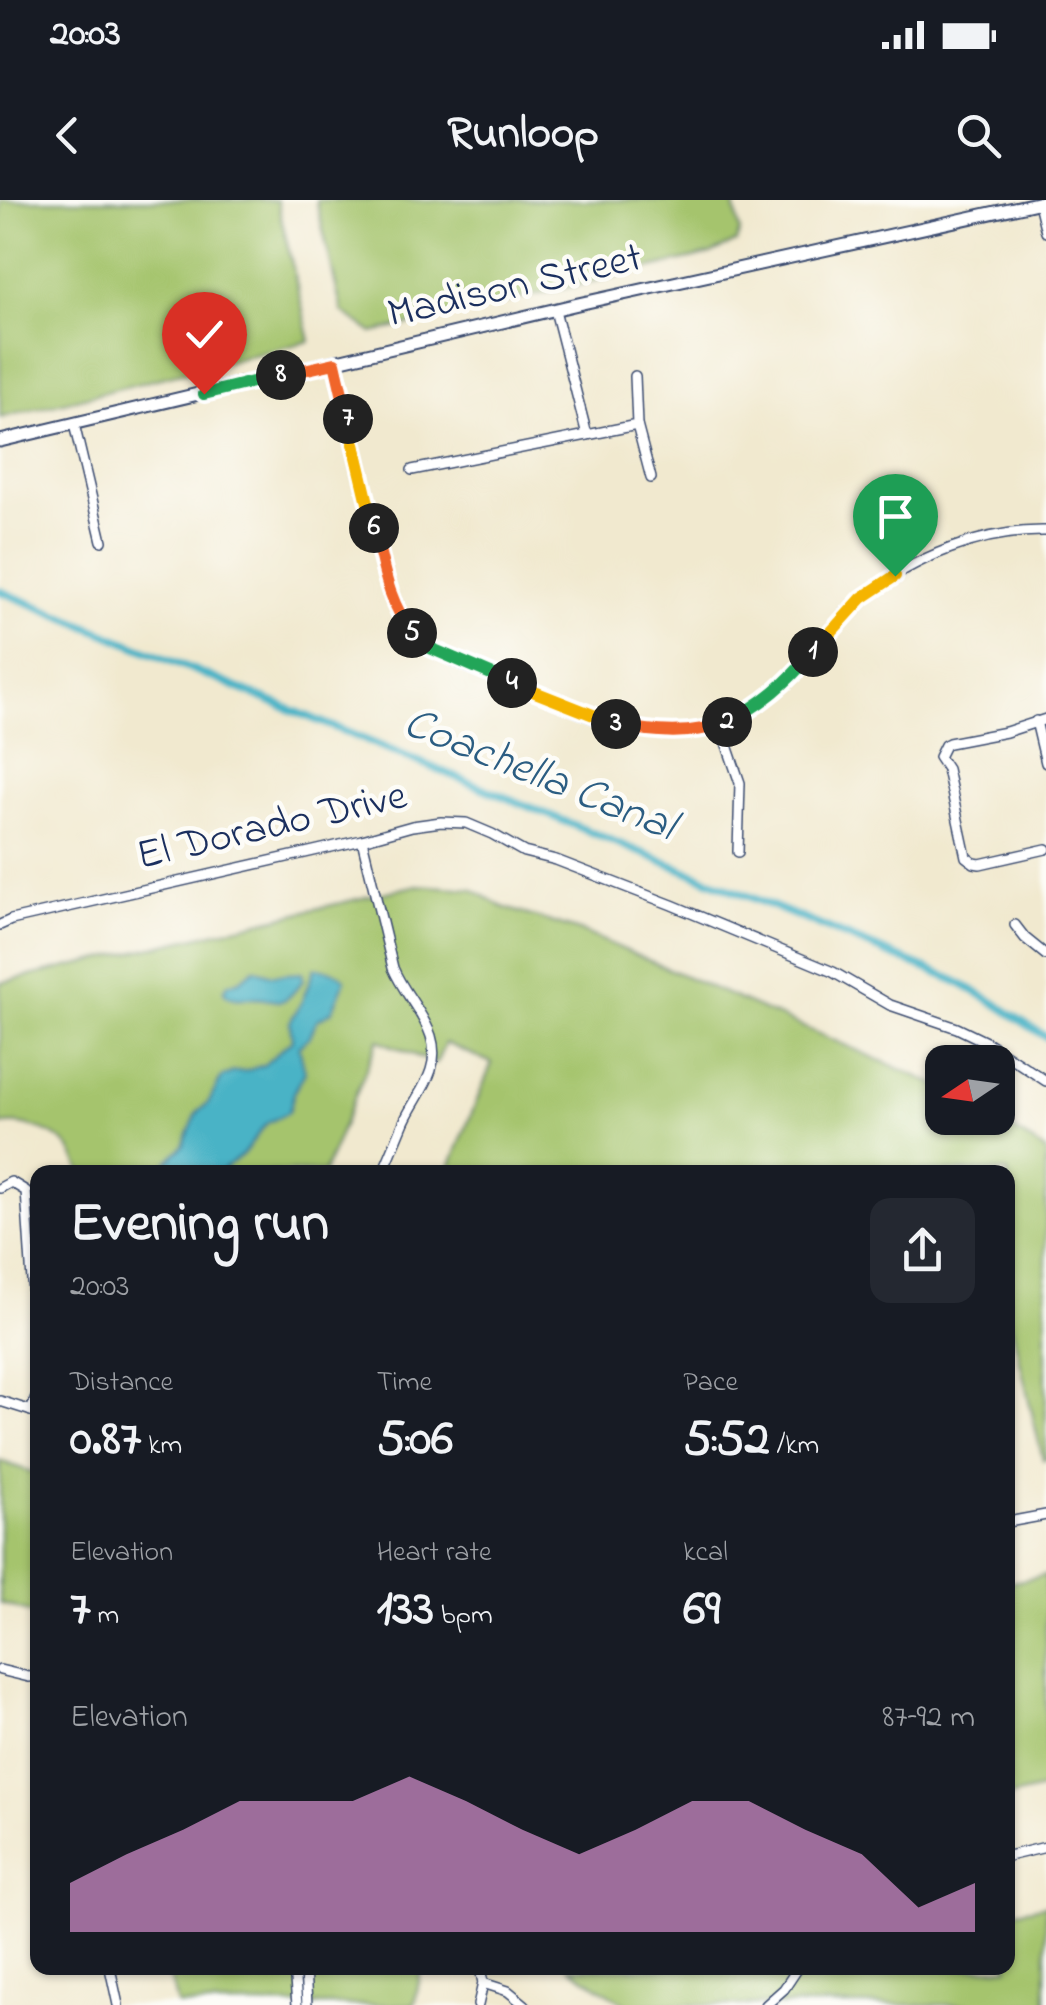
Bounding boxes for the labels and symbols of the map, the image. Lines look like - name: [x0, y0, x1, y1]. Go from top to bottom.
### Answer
- street label: Madison Street: [382, 228, 648, 346]
- pin: [162, 292, 247, 395]
- pin: 8: [256, 350, 306, 400]
- pin: 7: [323, 394, 373, 444]
- pin: [853, 474, 938, 577]
- pin: 6: [349, 503, 399, 553]
- pin: 5: [387, 608, 437, 658]
- pin: 1: [788, 627, 838, 677]
- pin: 4: [487, 658, 537, 708]
- water label: Coachella Canal: [393, 692, 690, 863]
- pin: 2: [702, 697, 752, 747]
- pin: 3: [591, 699, 641, 749]
- street label: El Dorado Drive: [131, 766, 413, 888]
- north arrow: [925, 1045, 1015, 1135]

